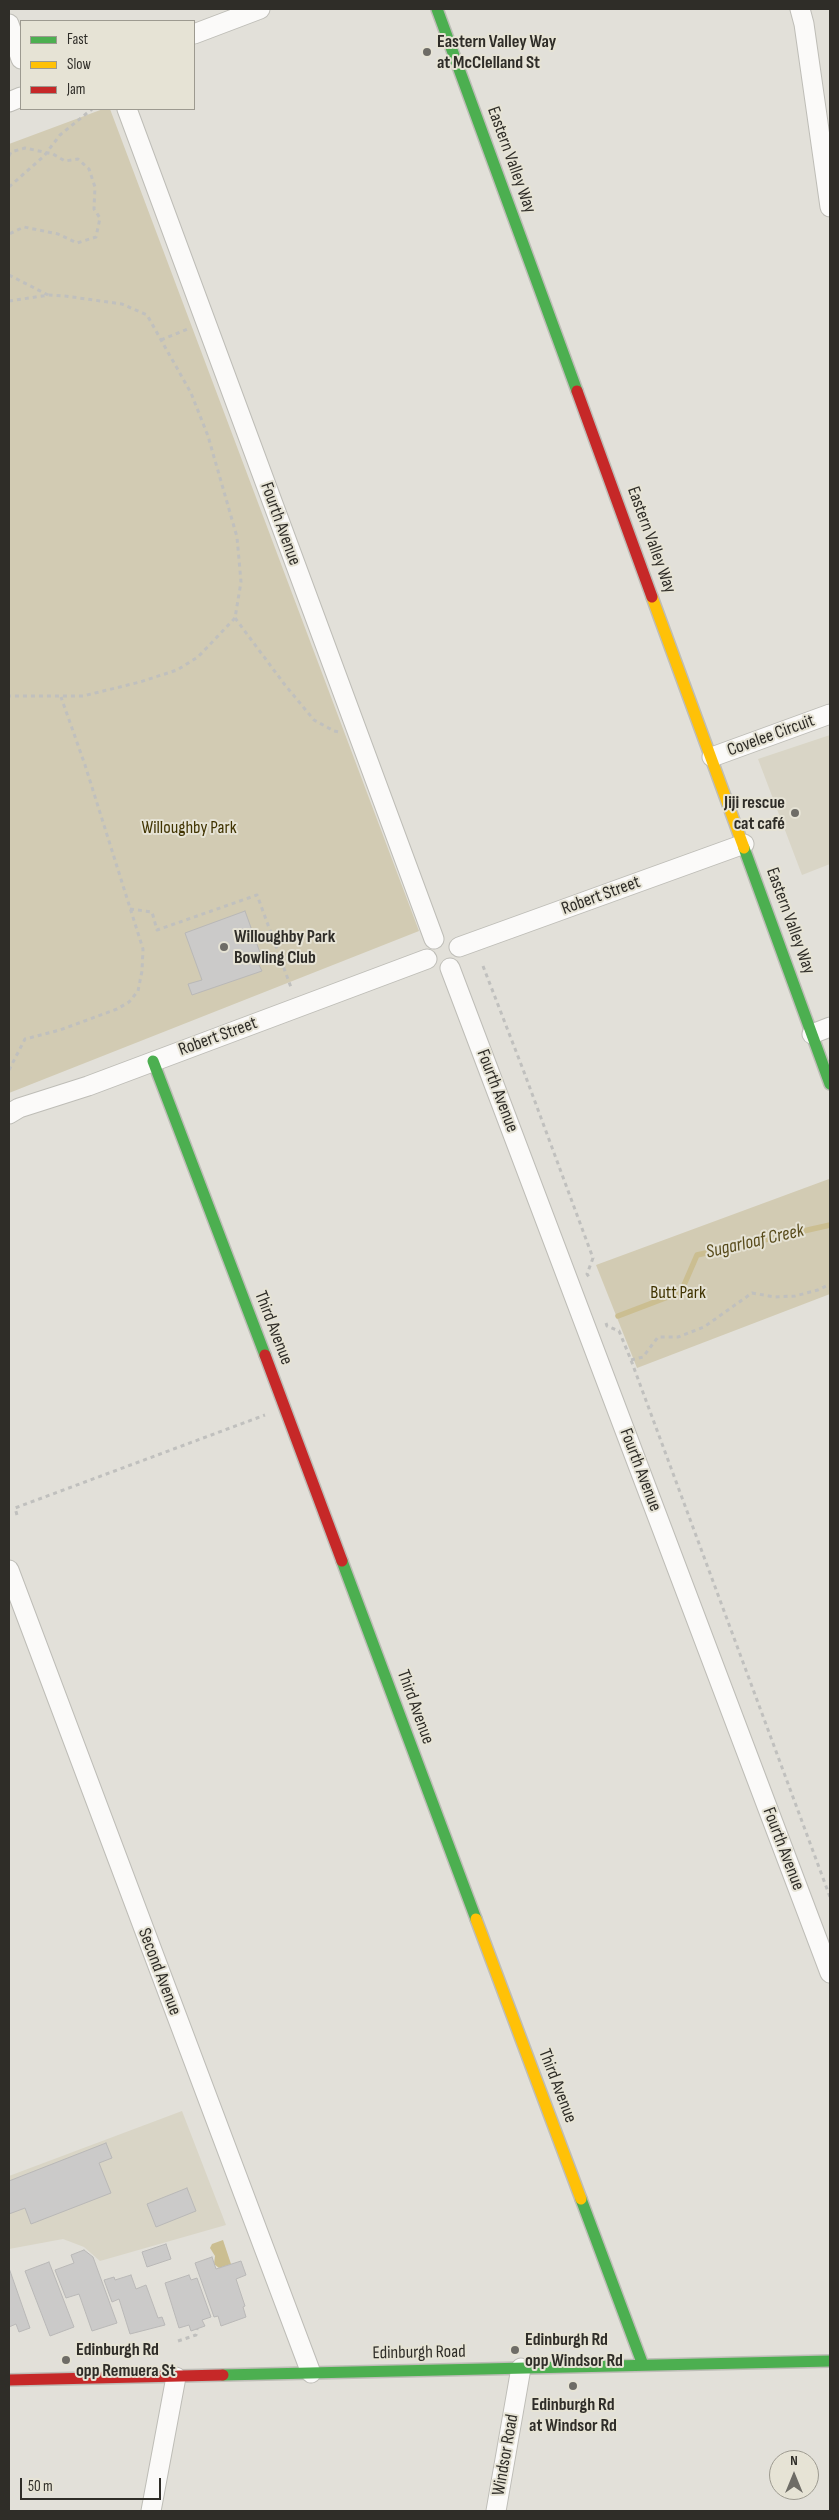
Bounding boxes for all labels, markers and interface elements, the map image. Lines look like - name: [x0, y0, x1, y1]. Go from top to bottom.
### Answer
- legend: [20, 20, 195, 110]
- text: Fast: [67, 30, 88, 49]
- place label: Eastern Valley Way at McClelland St: [437, 31, 556, 74]
- marker: Eastern Valley Way at McClelland St: [421, 46, 433, 58]
- text: Slow: [67, 55, 91, 74]
- text: Jam: [67, 80, 85, 99]
- street label: Eastern Valley Way: [482, 104, 540, 216]
- street label: Fourth Avenue: [255, 479, 305, 569]
- street label: Eastern Valley Way: [622, 484, 680, 596]
- street label: Covelee Circuit: [724, 710, 818, 762]
- place label: Jiji rescue cat café: [724, 792, 785, 834]
- marker: Jiji rescue cat café: [789, 807, 801, 819]
- park label: Willoughby Park: [141, 817, 237, 839]
- street label: Eastern Valley Way: [761, 865, 819, 977]
- street label: Robert Street: [559, 872, 643, 920]
- place label: Willoughby Park Bowling Club: [234, 926, 335, 969]
- marker: Willoughby Park Bowling Club: [218, 941, 230, 953]
- street label: Robert Street: [176, 1013, 260, 1061]
- street label: Fourth Avenue: [471, 1047, 523, 1135]
- water label: Sugarloaf Creek: [704, 1220, 806, 1264]
- park label: Butt Park: [650, 1282, 706, 1304]
- street label: Third Avenue: [249, 1288, 297, 1368]
- street label: Fourth Avenue: [614, 1426, 666, 1514]
- street label: Third Avenue: [392, 1667, 438, 1747]
- street label: Fourth Avenue: [757, 1805, 809, 1893]
- street label: Second Avenue: [133, 1925, 185, 2019]
- street label: Third Avenue: [533, 2046, 581, 2126]
- place label: Edinburgh Rd opp Windsor Rd: [525, 2329, 623, 2372]
- place label: Edinburgh Rd opp Remuera St: [76, 2339, 176, 2382]
- street label: Edinburgh Road: [372, 2341, 466, 2365]
- marker: Edinburgh Rd opp Windsor Rd: [509, 2344, 521, 2356]
- marker: Edinburgh Rd opp Remuera St: [60, 2354, 72, 2366]
- marker: Edinburgh Rd at Windsor Rd: [567, 2380, 579, 2392]
- place label: Edinburgh Rd at Windsor Rd: [529, 2394, 617, 2436]
- street label: Windsor Road: [488, 2413, 524, 2497]
- north arrow: [769, 2450, 819, 2500]
- text: N: [790, 2452, 798, 2469]
- scale bar: [22, 2468, 164, 2500]
- text: 50 m: [28, 2477, 53, 2496]

